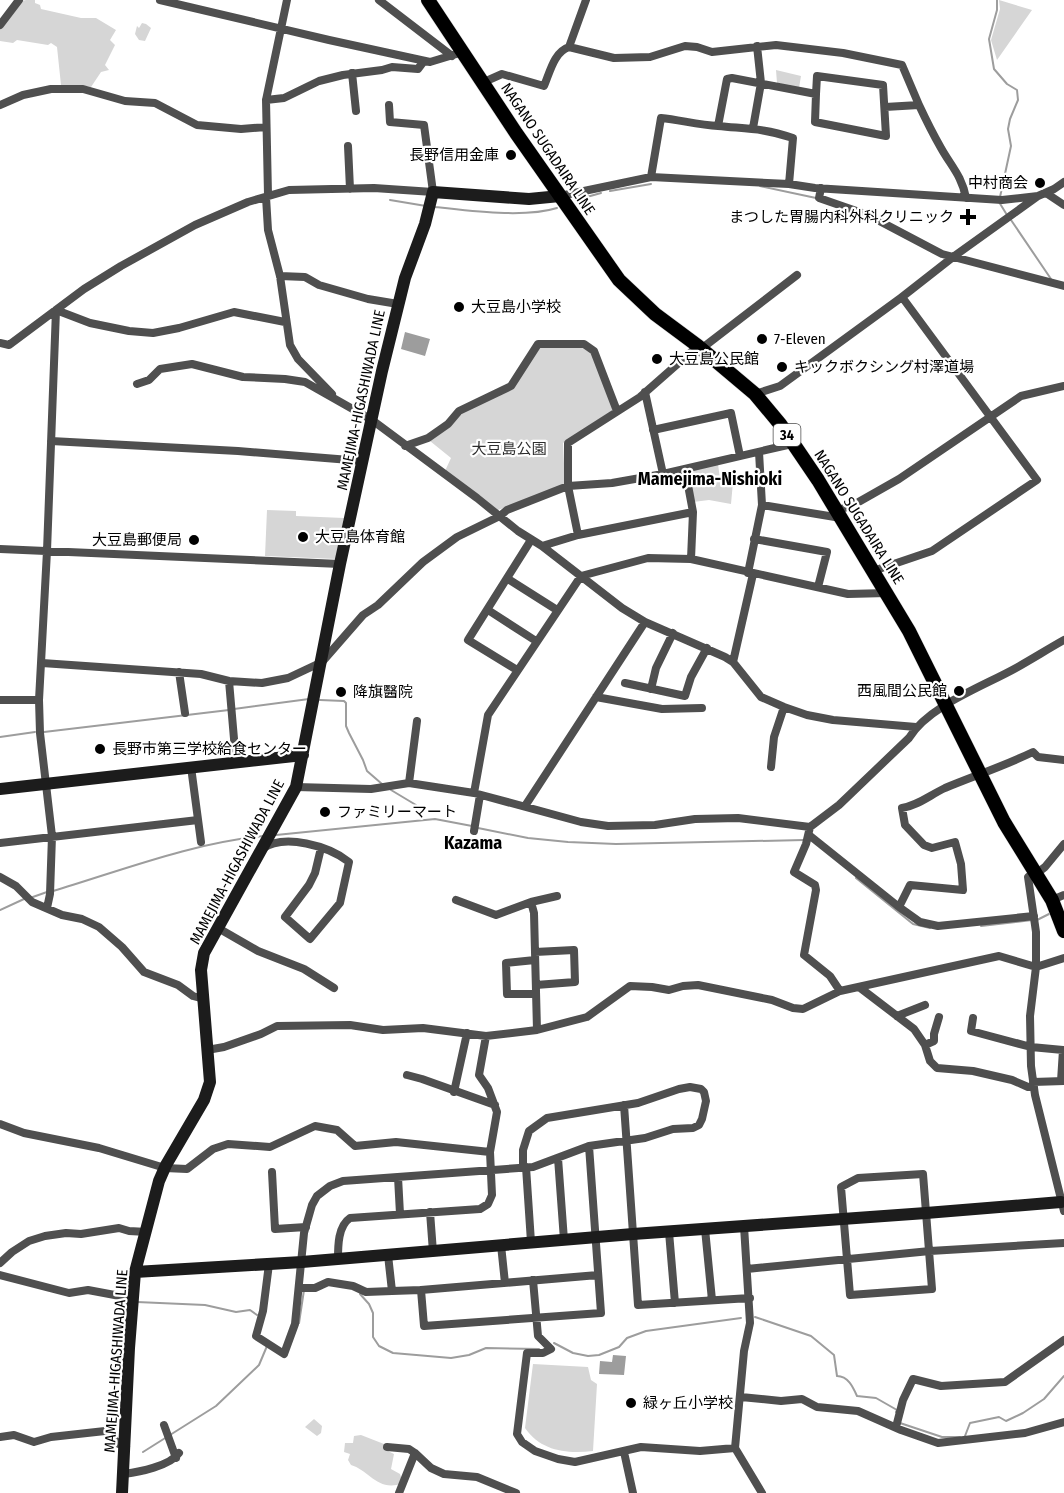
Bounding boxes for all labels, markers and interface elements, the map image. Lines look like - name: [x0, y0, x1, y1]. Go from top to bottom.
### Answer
- street label: NAGANO SUGADAIRA LINE: [497, 80, 599, 218]
- place label: 長野信用金庫: [409, 146, 499, 164]
- marker: 長野信用金庫: [504, 148, 518, 162]
- place label: 中村商会: [968, 174, 1028, 192]
- marker: 中村商会: [1033, 176, 1047, 190]
- place label: まつした胃腸内科外科クリニック: [729, 208, 954, 226]
- marker: まつした胃腸内科外科クリニック: [959, 208, 977, 226]
- place label: 大豆島小学校: [471, 298, 561, 316]
- marker: 大豆島小学校: [452, 300, 466, 314]
- street label: MAMEJIMA-HIGASHIWADA LINE: [333, 308, 389, 492]
- place label: 7-Eleven: [774, 330, 826, 348]
- marker: 7-Eleven: [755, 332, 769, 346]
- place label: 大豆島公民館: [669, 350, 759, 368]
- marker: 大豆島公民館: [650, 352, 664, 366]
- place label: キックボクシング村澤道場: [794, 358, 974, 376]
- marker: キックボクシング村澤道場: [775, 360, 789, 374]
- road number: 34: [774, 424, 800, 446]
- park label: 大豆島公園: [471, 440, 547, 458]
- street label: NAGANO SUGADAIRA LINE: [810, 447, 908, 587]
- district label: Mamejima-Nishioki: [638, 468, 782, 490]
- place label: 大豆島体育館: [315, 528, 405, 546]
- marker: 大豆島体育館: [296, 530, 310, 544]
- place label: 大豆島郵便局: [92, 531, 182, 549]
- marker: 大豆島郵便局: [187, 533, 201, 547]
- place label: 西風間公民館: [857, 682, 947, 700]
- place label: 降旗醫院: [353, 683, 413, 701]
- marker: 西風間公民館: [952, 684, 966, 698]
- marker: 降旗醫院: [334, 685, 348, 699]
- place label: 長野市第三学校給食センター: [112, 740, 307, 758]
- marker: 長野市第三学校給食センター: [93, 742, 107, 756]
- street label: MAMEJIMA-HIGASHIWADA LINE: [186, 777, 288, 947]
- place label: ファミリーマート: [337, 803, 457, 821]
- marker: ファミリーマート: [318, 805, 332, 819]
- district label: Kazama: [444, 832, 502, 854]
- street label: MAMEJIMA-HIGASHIWADA LINE: [101, 1269, 131, 1453]
- place label: 緑ヶ丘小学校: [643, 1394, 733, 1412]
- marker: 緑ヶ丘小学校: [624, 1396, 638, 1410]

